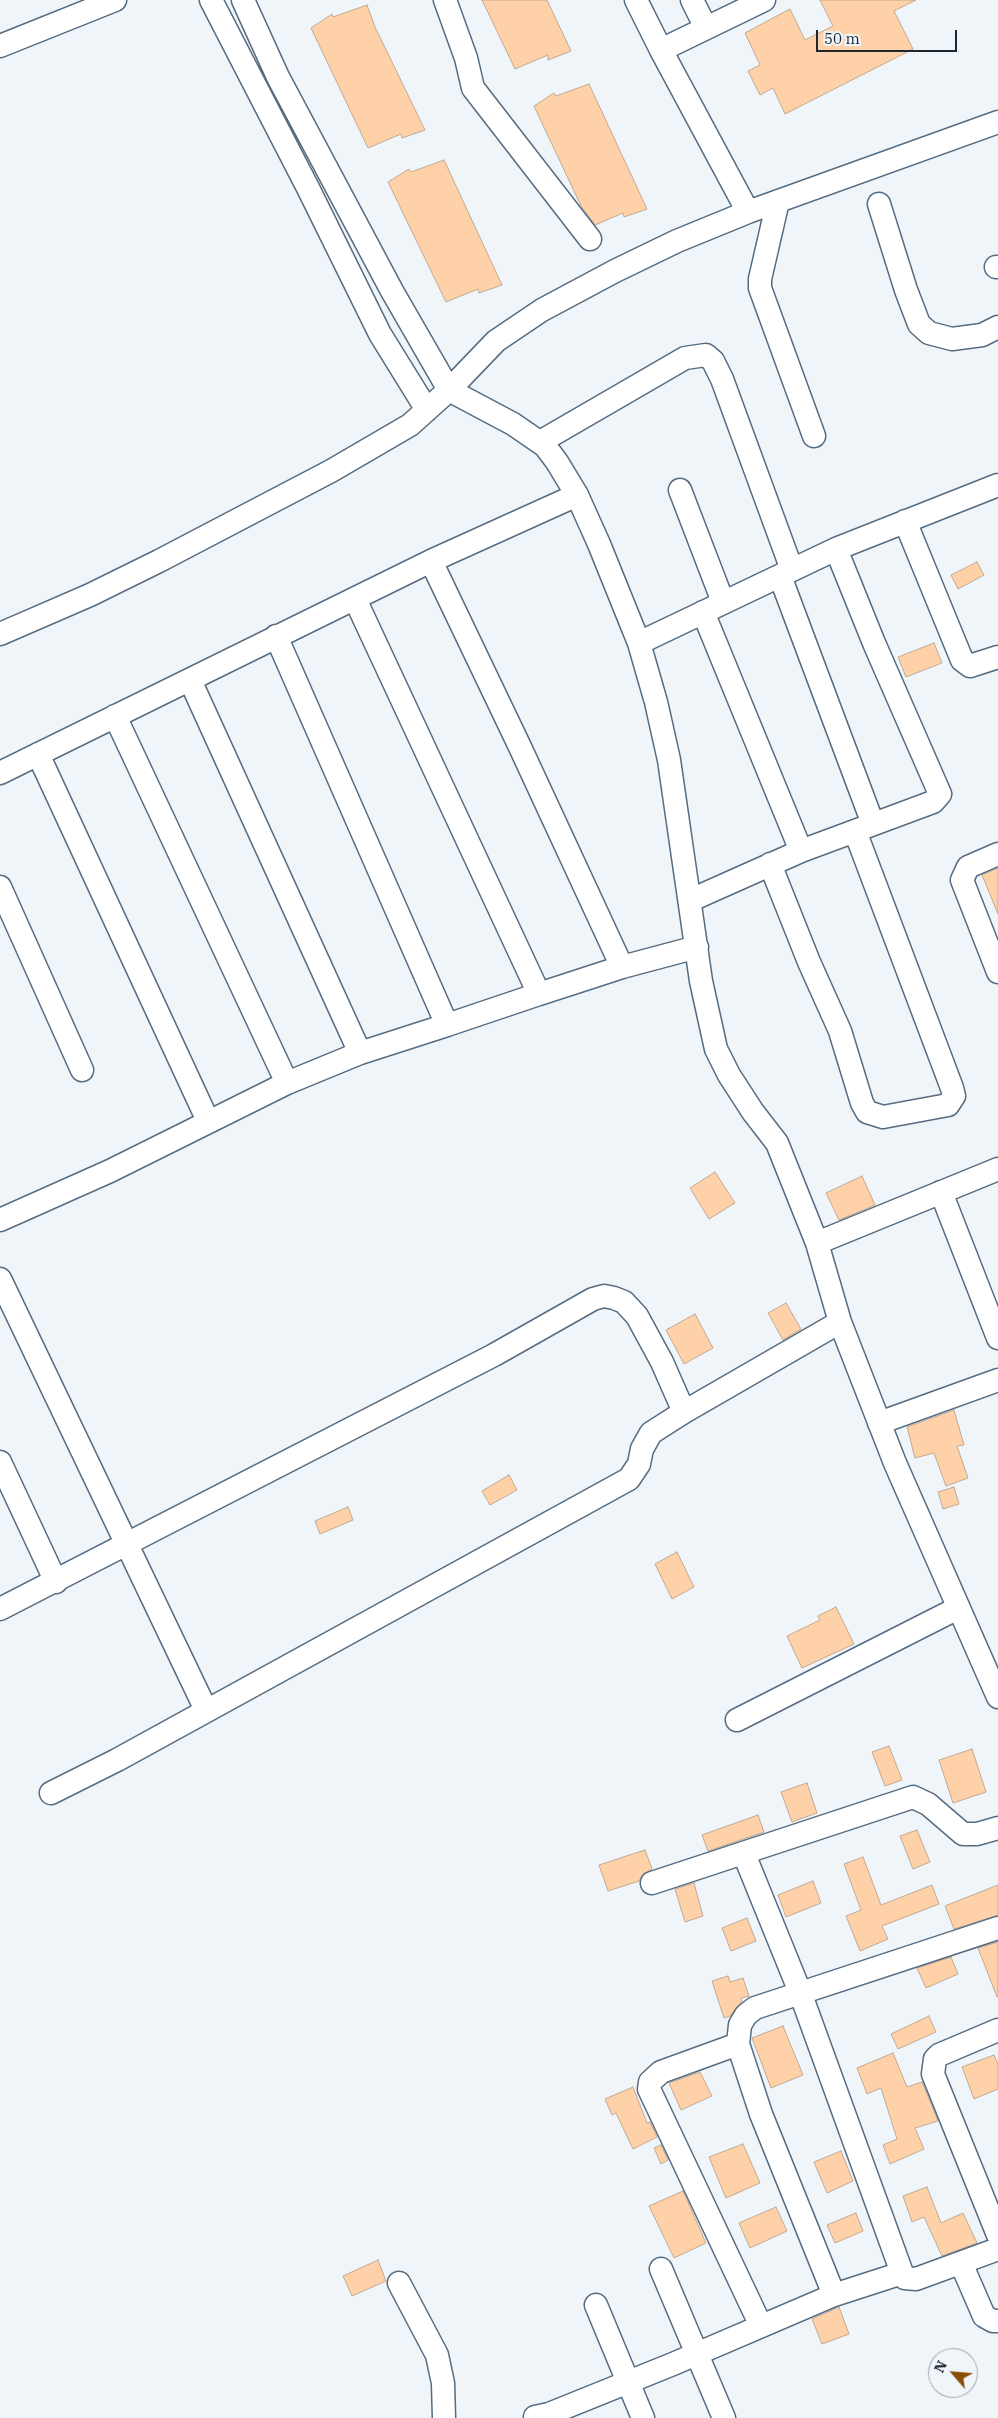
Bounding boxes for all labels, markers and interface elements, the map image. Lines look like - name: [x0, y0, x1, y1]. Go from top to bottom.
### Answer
- scale bar: [818, 20, 959, 52]
- text: 50 m: [824, 29, 860, 48]
- north arrow: [928, 2348, 978, 2398]
- text: N: [930, 2358, 951, 2376]

